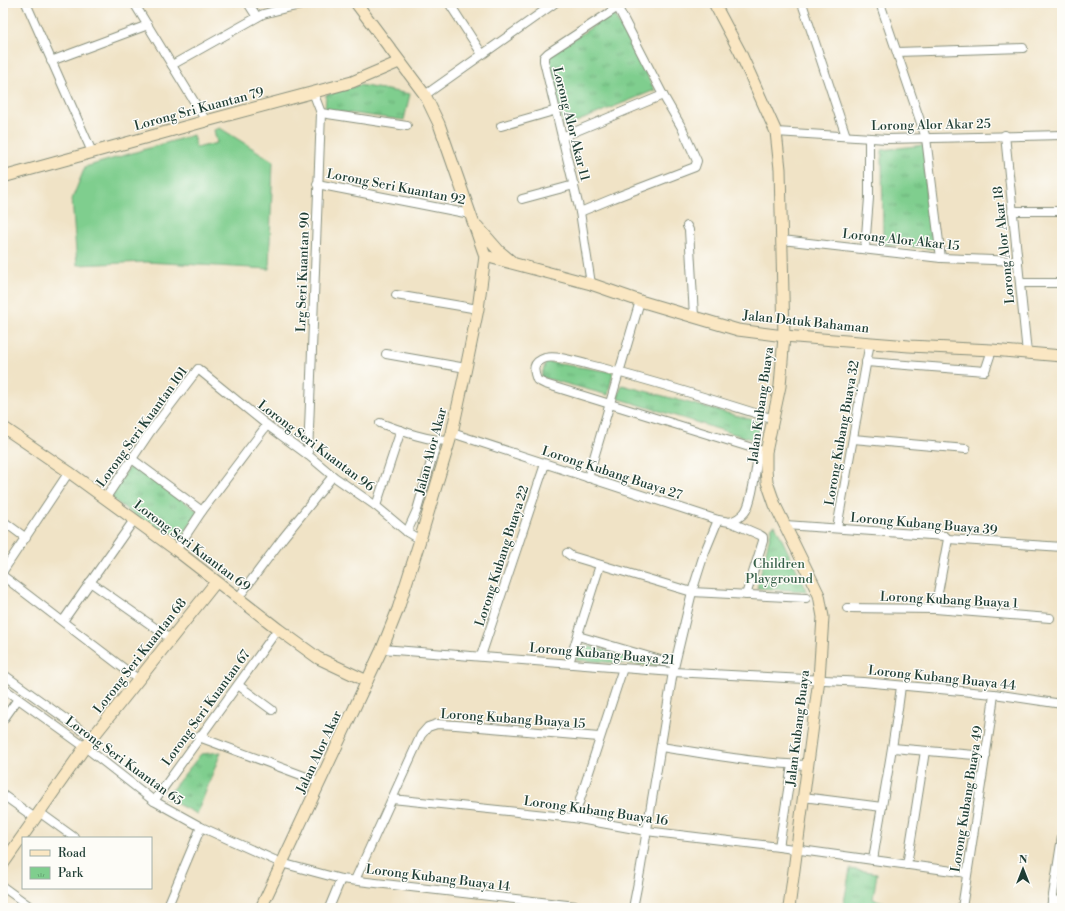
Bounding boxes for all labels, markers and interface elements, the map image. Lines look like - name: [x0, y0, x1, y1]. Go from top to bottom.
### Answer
- street label: Lorong Alor Akar 11: [549, 65, 593, 183]
- street label: Lorong Sri Kuantan 79: [132, 84, 266, 134]
- street label: Lorong Alor Akar 25: [871, 116, 991, 134]
- street label: Lorong Seri Kuantan 92: [325, 166, 467, 208]
- street label: Lorong Alor Akar 18: [990, 185, 1018, 305]
- street label: Lrg Seri Kuantan 90: [293, 211, 313, 332]
- street label: Lorong Alor Akar 15: [842, 226, 960, 254]
- street label: Jalan Datuk Bahaman: [741, 307, 870, 337]
- street label: Jalan Kubang Buaya: [745, 346, 777, 465]
- street label: Lorong Kubang Buaya 32: [821, 359, 863, 507]
- street label: Lorong Seri Kuantan 101: [93, 363, 191, 490]
- street label: Lorong Seri Kuantan 96: [255, 397, 377, 495]
- street label: Jalan Alor Akar: [411, 405, 450, 497]
- street label: Lorong Kubang Buaya 27: [540, 443, 685, 503]
- street label: Lorong Kubang Buaya 22: [472, 483, 532, 629]
- street label: Lorong Seri Kuantan 69: [131, 497, 253, 595]
- street label: Lorong Kubang Buaya 39: [850, 510, 998, 538]
- park label: Children Playground: [745, 556, 813, 587]
- street label: Lorong Kubang Buaya 1: [880, 588, 1019, 612]
- street label: Lorong Seri Kuantan 68: [90, 595, 190, 717]
- street label: Lorong Kubang Buaya 21: [529, 640, 676, 668]
- street label: Lorong Seri Kuantan 67: [158, 646, 254, 769]
- street label: Lorong Kubang Buaya 44: [867, 662, 1017, 694]
- street label: Jalan Kubang Buaya: [783, 669, 813, 788]
- street label: Lorong Kubang Buaya 15: [440, 706, 586, 732]
- street label: Jalan Alor Akar: [292, 708, 345, 797]
- street label: Lorong Seri Kuantan 65: [62, 713, 186, 809]
- street label: Lorong Kubang Buaya 49: [948, 724, 987, 873]
- street label: Lorong Kubang Buaya 16: [523, 793, 669, 829]
- legend: [22, 837, 152, 889]
- text: Road: [58, 846, 86, 861]
- north arrow: [1003, 849, 1043, 889]
- text: N: [1019, 853, 1028, 867]
- street label: Lorong Kubang Buaya 14: [365, 861, 511, 895]
- text: Park: [58, 866, 84, 881]

